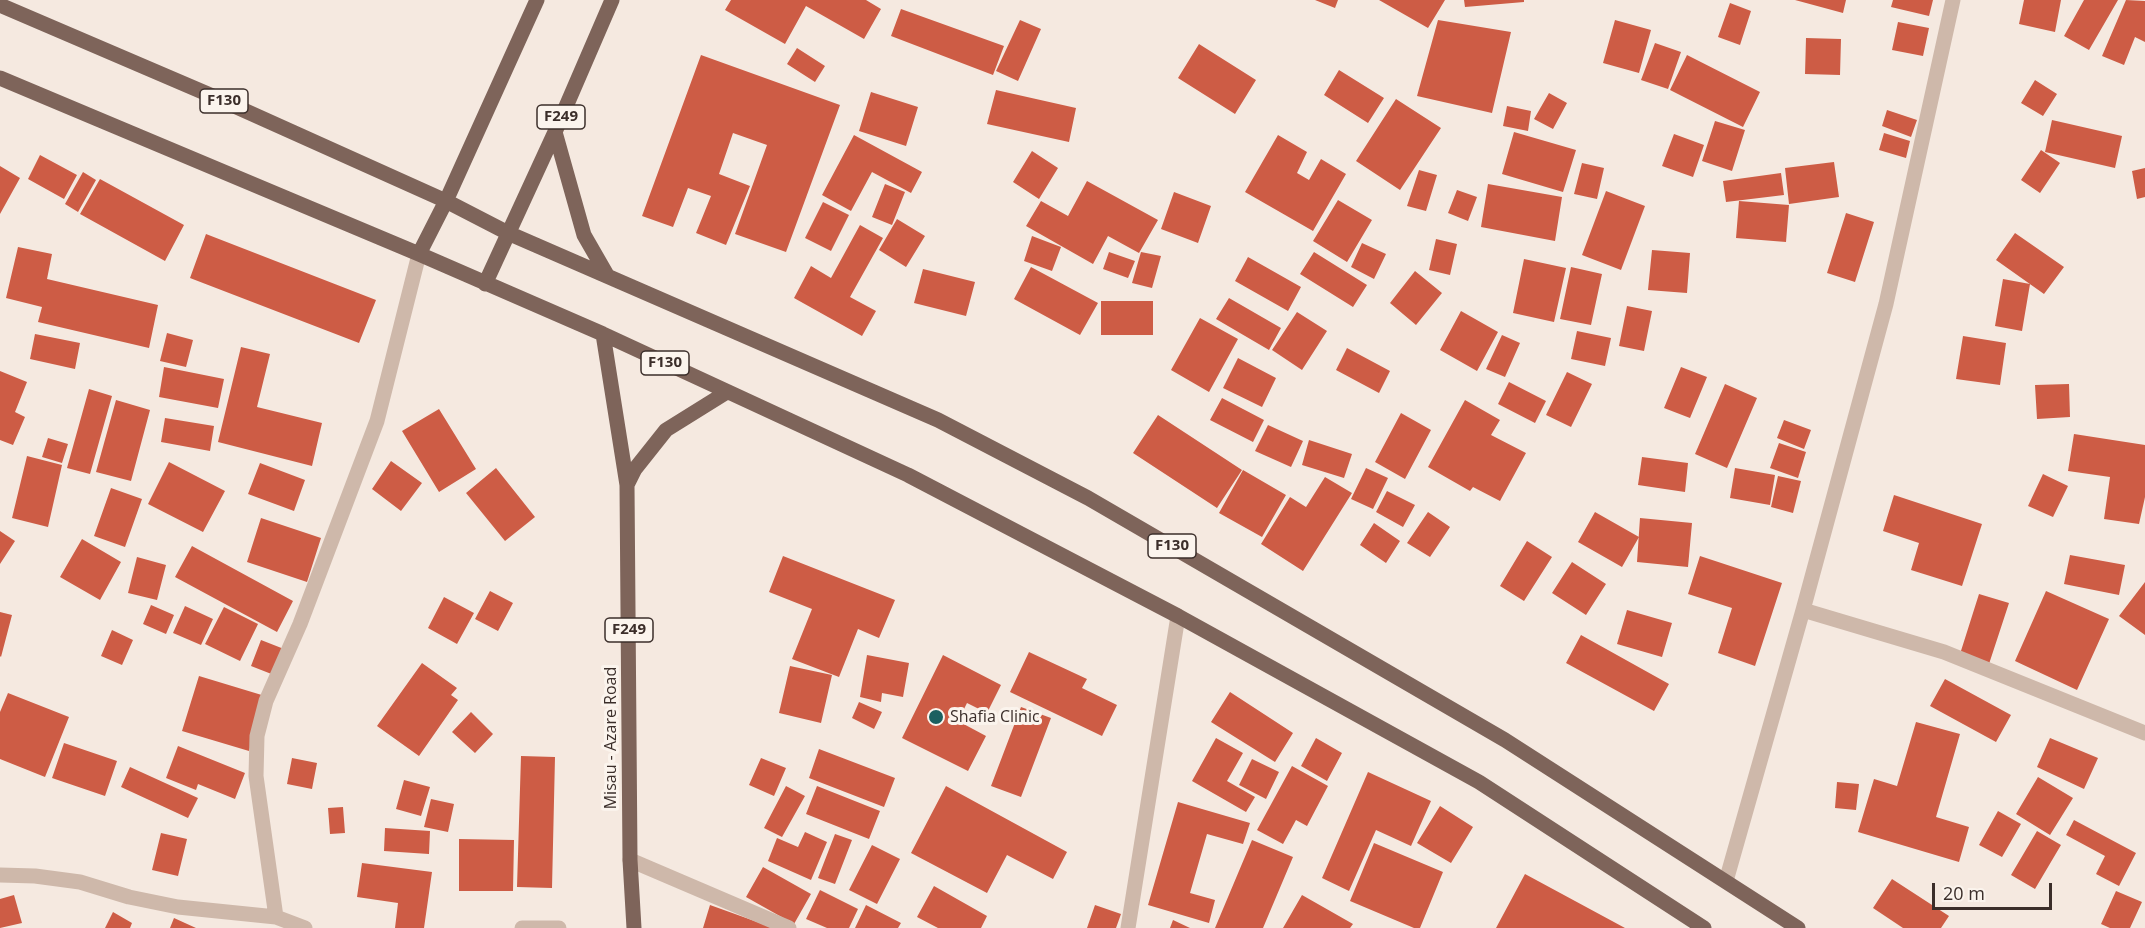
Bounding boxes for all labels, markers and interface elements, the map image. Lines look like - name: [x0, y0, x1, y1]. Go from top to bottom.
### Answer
- road number: F130: [200, 89, 248, 113]
- road number: F249: [537, 105, 585, 129]
- road number: F130: [641, 351, 689, 375]
- road number: F130: [1148, 534, 1196, 558]
- road number: F249: [605, 618, 653, 642]
- street label: Misau - Azare Road: [601, 667, 621, 809]
- place label: Shafia Clinic: [950, 707, 1040, 727]
- marker: Shafia Clinic: [927, 708, 945, 726]
- scale bar: [1935, 871, 2055, 909]
- text: 20 m: [1943, 881, 1985, 905]

